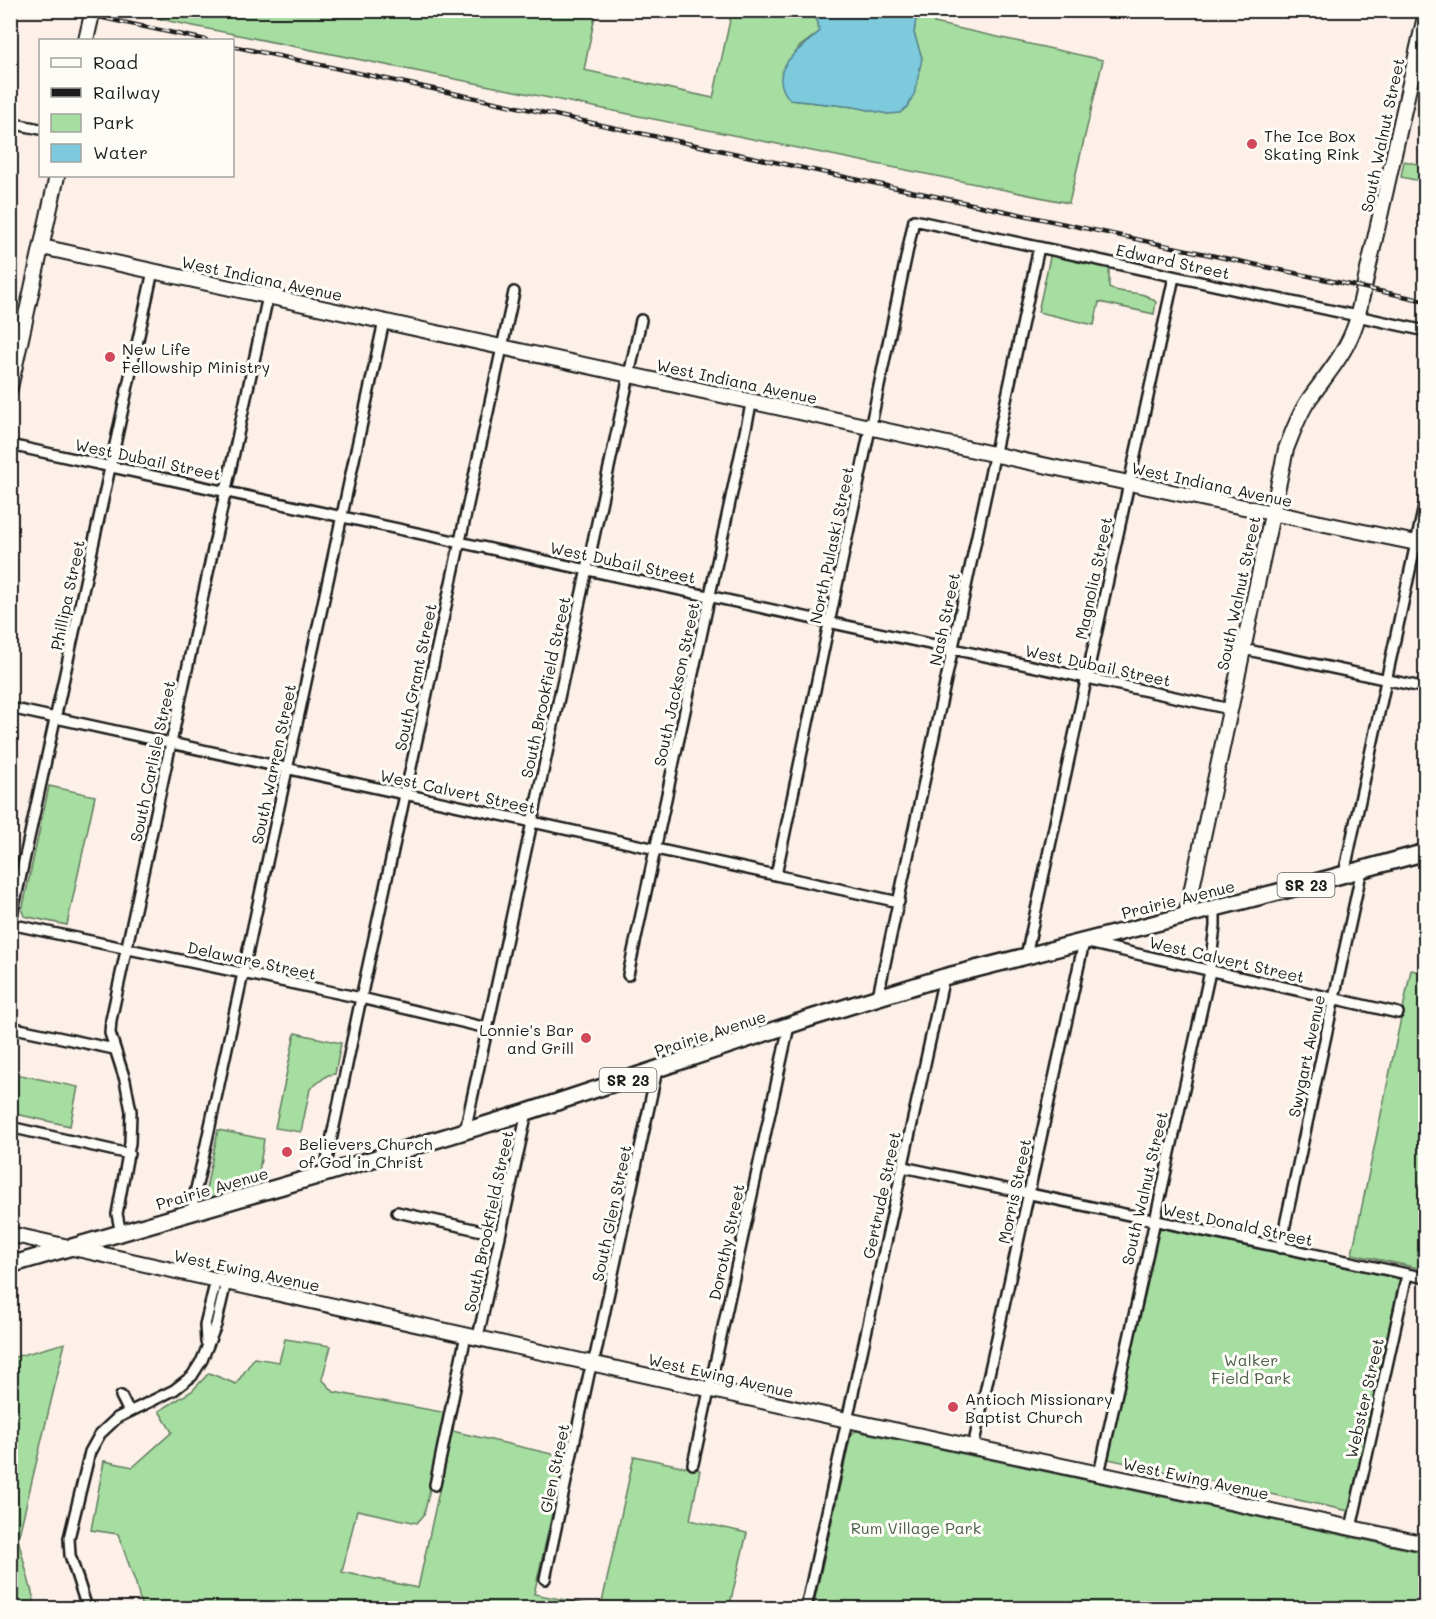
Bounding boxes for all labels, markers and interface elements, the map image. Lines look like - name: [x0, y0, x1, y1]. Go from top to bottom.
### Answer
- legend: [39, 39, 234, 177]
- text: Road: [93, 50, 138, 74]
- street label: South Walnut Street: [1355, 56, 1409, 214]
- text: Railway: [93, 80, 160, 104]
- text: Park: [93, 110, 134, 134]
- place label: The Ice Box Skating Rink: [1264, 125, 1359, 164]
- marker: The Ice Box Skating Rink: [1245, 137, 1259, 151]
- text: Water: [93, 140, 148, 164]
- street label: Edward Street: [1114, 239, 1232, 283]
- street label: West Indiana Avenue: [180, 251, 344, 305]
- place label: New Life Fellowship Ministry: [122, 338, 270, 377]
- marker: New Life Fellowship Ministry: [103, 350, 117, 364]
- street label: West Indiana Avenue: [655, 354, 819, 408]
- street label: West Dubail Street: [73, 433, 223, 485]
- street label: West Indiana Avenue: [1130, 457, 1294, 511]
- street label: North Pulaski Street: [804, 464, 858, 626]
- street label: South Walnut Street: [1211, 514, 1265, 672]
- street label: Magnolia Street: [1070, 515, 1116, 641]
- street label: West Dubail Street: [548, 536, 698, 588]
- street label: Phillipa Street: [45, 538, 89, 652]
- street label: Nash Street: [924, 571, 964, 667]
- street label: South Brookfield Street: [515, 594, 575, 780]
- street label: South Jackson Street: [648, 600, 704, 768]
- street label: South Grant Street: [389, 601, 441, 753]
- street label: West Dubail Street: [1023, 639, 1173, 691]
- street label: South Carlisle Street: [125, 678, 179, 844]
- street label: South Warren Street: [246, 682, 300, 846]
- street label: West Calvert Street: [378, 764, 538, 818]
- road number: SR 23: [1278, 873, 1334, 897]
- street label: Prairie Avenue: [1119, 875, 1237, 923]
- street label: West Calvert Street: [1147, 931, 1307, 987]
- street label: Delaware Street: [186, 936, 318, 984]
- street label: Swygart Avenue: [1283, 993, 1329, 1119]
- street label: Prairie Avenue: [652, 1005, 768, 1061]
- place label: Lonnie's Bar and Grill: [479, 1019, 574, 1058]
- marker: Lonnie's Bar and Grill: [579, 1031, 593, 1045]
- road number: SR 23: [600, 1068, 656, 1092]
- street label: South Walnut Street: [1116, 1109, 1172, 1267]
- street label: South Brookfield Street: [458, 1128, 518, 1314]
- street label: Gertrude Street: [857, 1129, 905, 1261]
- place label: Believers Church of God in Christ: [299, 1133, 433, 1172]
- street label: Morris Street: [993, 1136, 1035, 1246]
- street label: South Glen Street: [586, 1143, 636, 1283]
- marker: Believers Church of God in Christ: [280, 1145, 294, 1159]
- street label: Prairie Avenue: [153, 1162, 271, 1214]
- street label: Dorothy Street: [703, 1182, 749, 1302]
- street label: West Donald Street: [1161, 1198, 1315, 1250]
- street label: West Ewing Avenue: [172, 1244, 322, 1296]
- street label: Webster Street: [1340, 1336, 1388, 1460]
- street label: West Ewing Avenue: [646, 1348, 796, 1402]
- park label: Walker Field Park: [1211, 1349, 1291, 1388]
- place label: Antioch Missionary Baptist Church: [965, 1388, 1113, 1427]
- marker: Antioch Missionary Baptist Church: [946, 1400, 960, 1414]
- street label: Glen Street: [534, 1421, 574, 1515]
- street label: West Ewing Avenue: [1121, 1452, 1271, 1504]
- park label: Rum Village Park: [851, 1517, 981, 1538]

